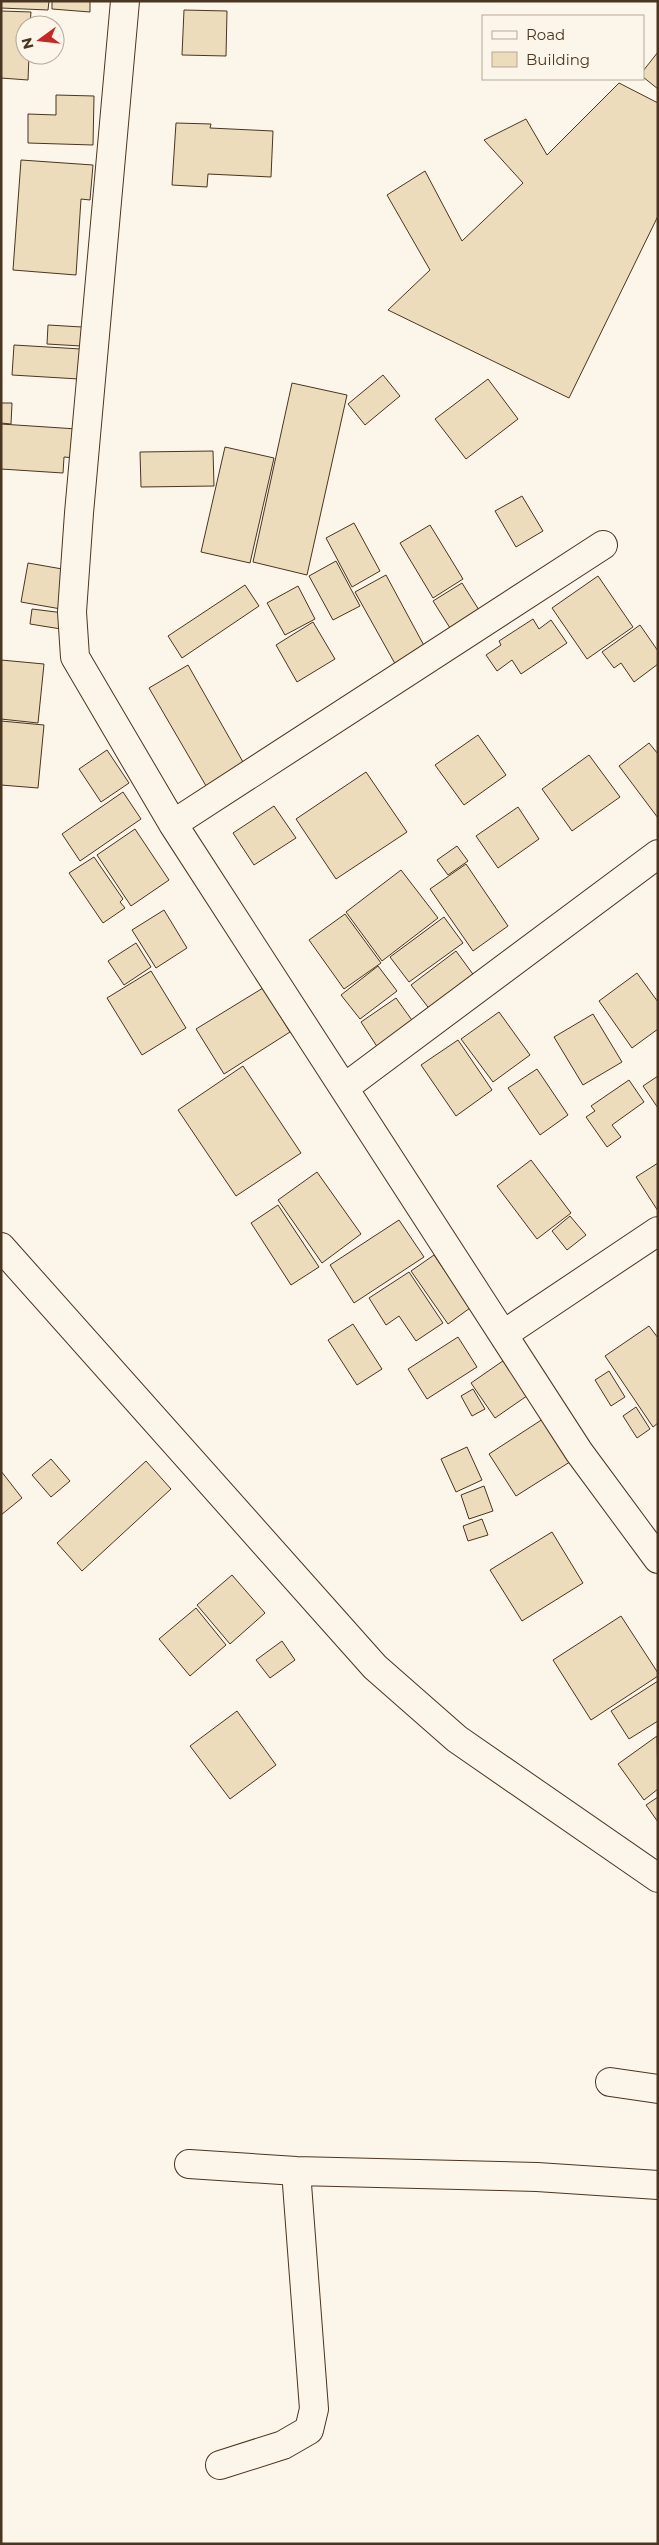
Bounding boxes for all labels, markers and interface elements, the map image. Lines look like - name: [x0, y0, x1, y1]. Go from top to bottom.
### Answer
- north arrow: [15, 15, 65, 65]
- legend: [482, 15, 644, 80]
- text: Road: [526, 25, 565, 44]
- text: N: [17, 36, 38, 51]
- text: Building: [526, 50, 590, 69]

